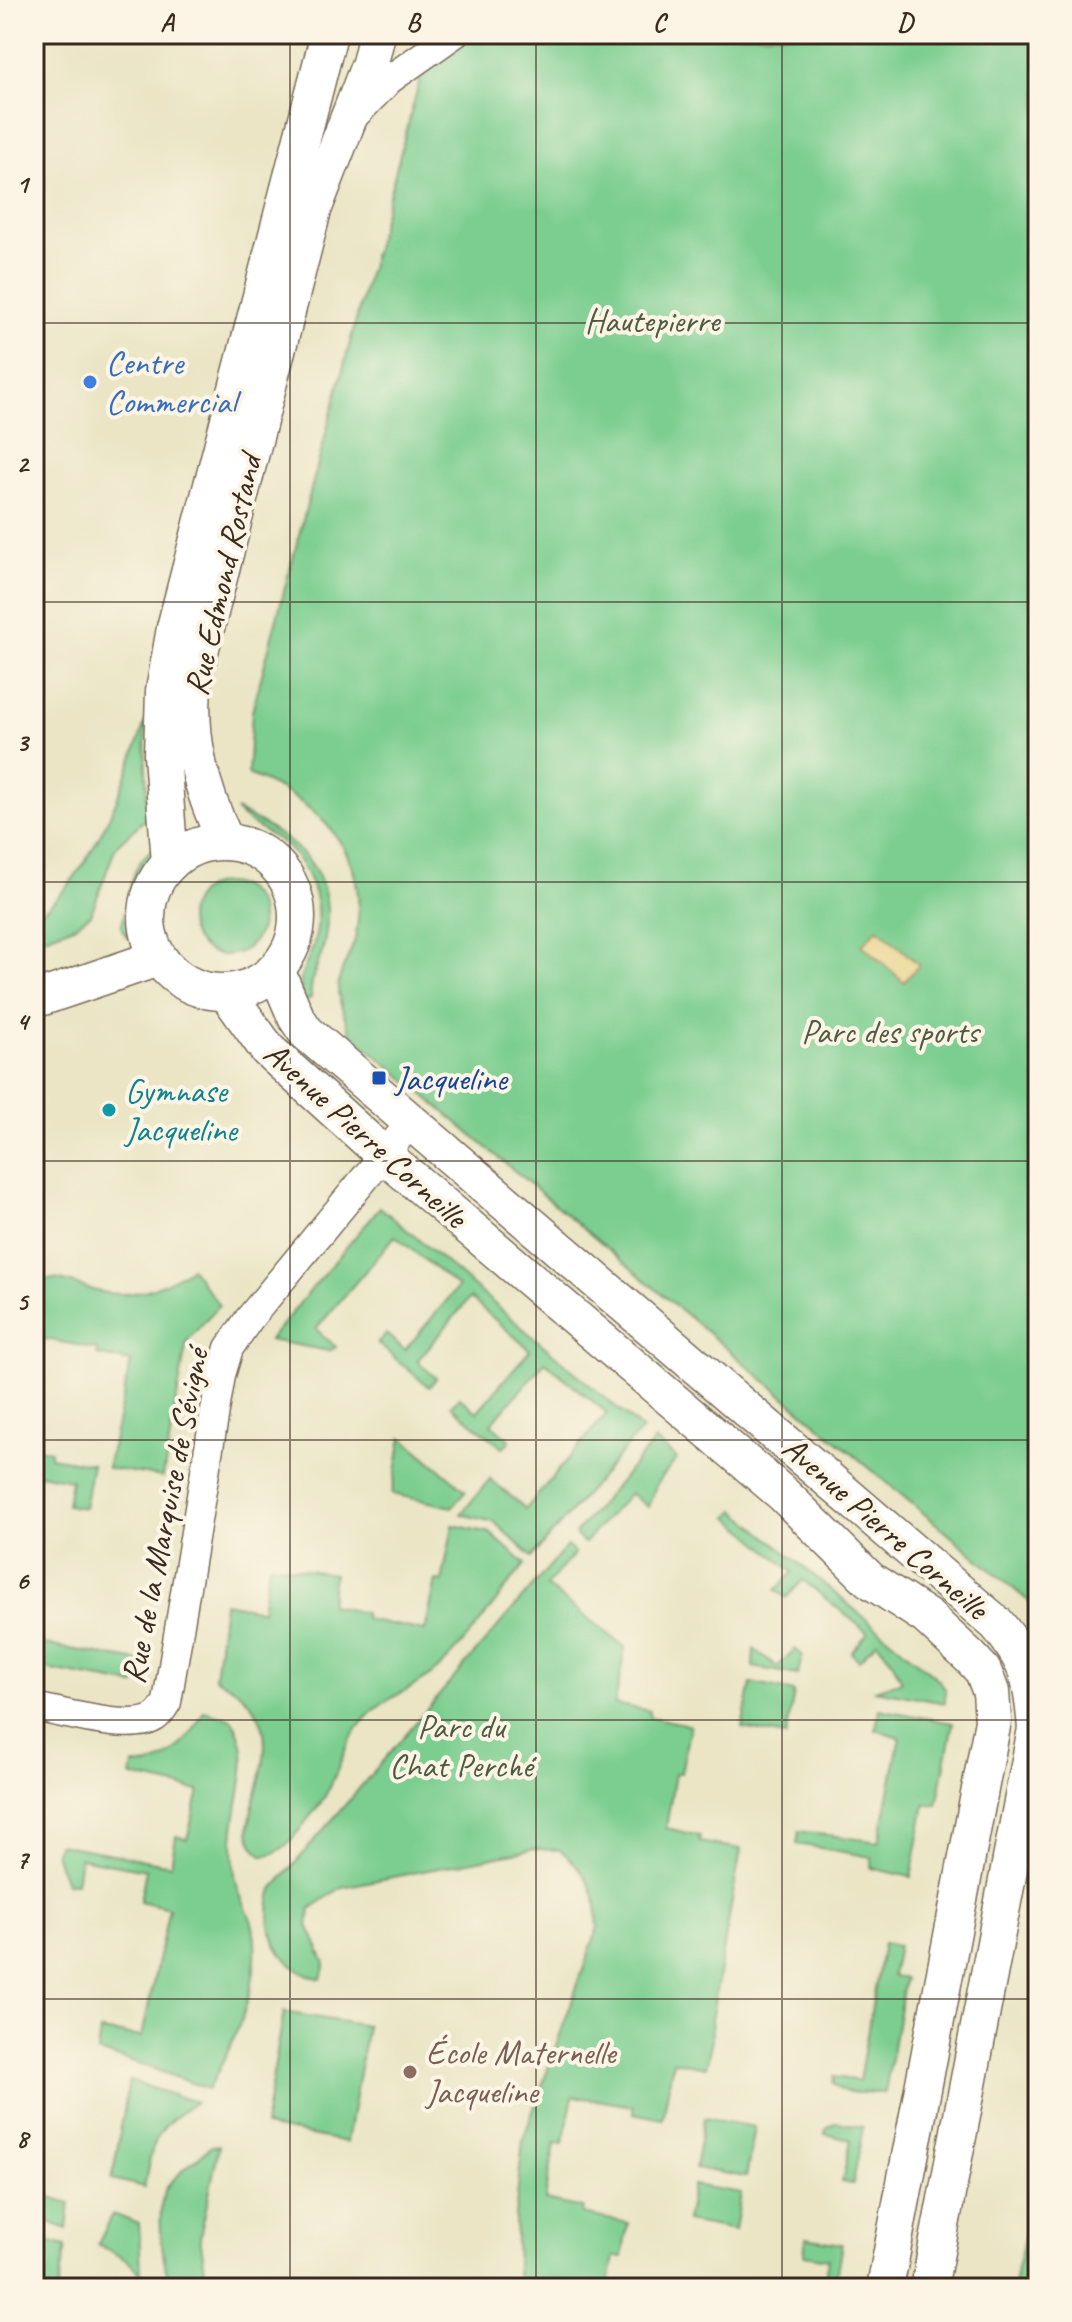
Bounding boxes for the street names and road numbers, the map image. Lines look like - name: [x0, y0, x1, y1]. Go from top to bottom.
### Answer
- street label: Rue Edmond Rostand: [174, 445, 272, 699]
- street label: Avenue Pierre Corneille: [255, 1032, 479, 1239]
- street label: Rue de la Marquise de Sévigné: [111, 1340, 219, 1687]
- street label: Avenue Pierre Corneille: [774, 1426, 1000, 1631]

